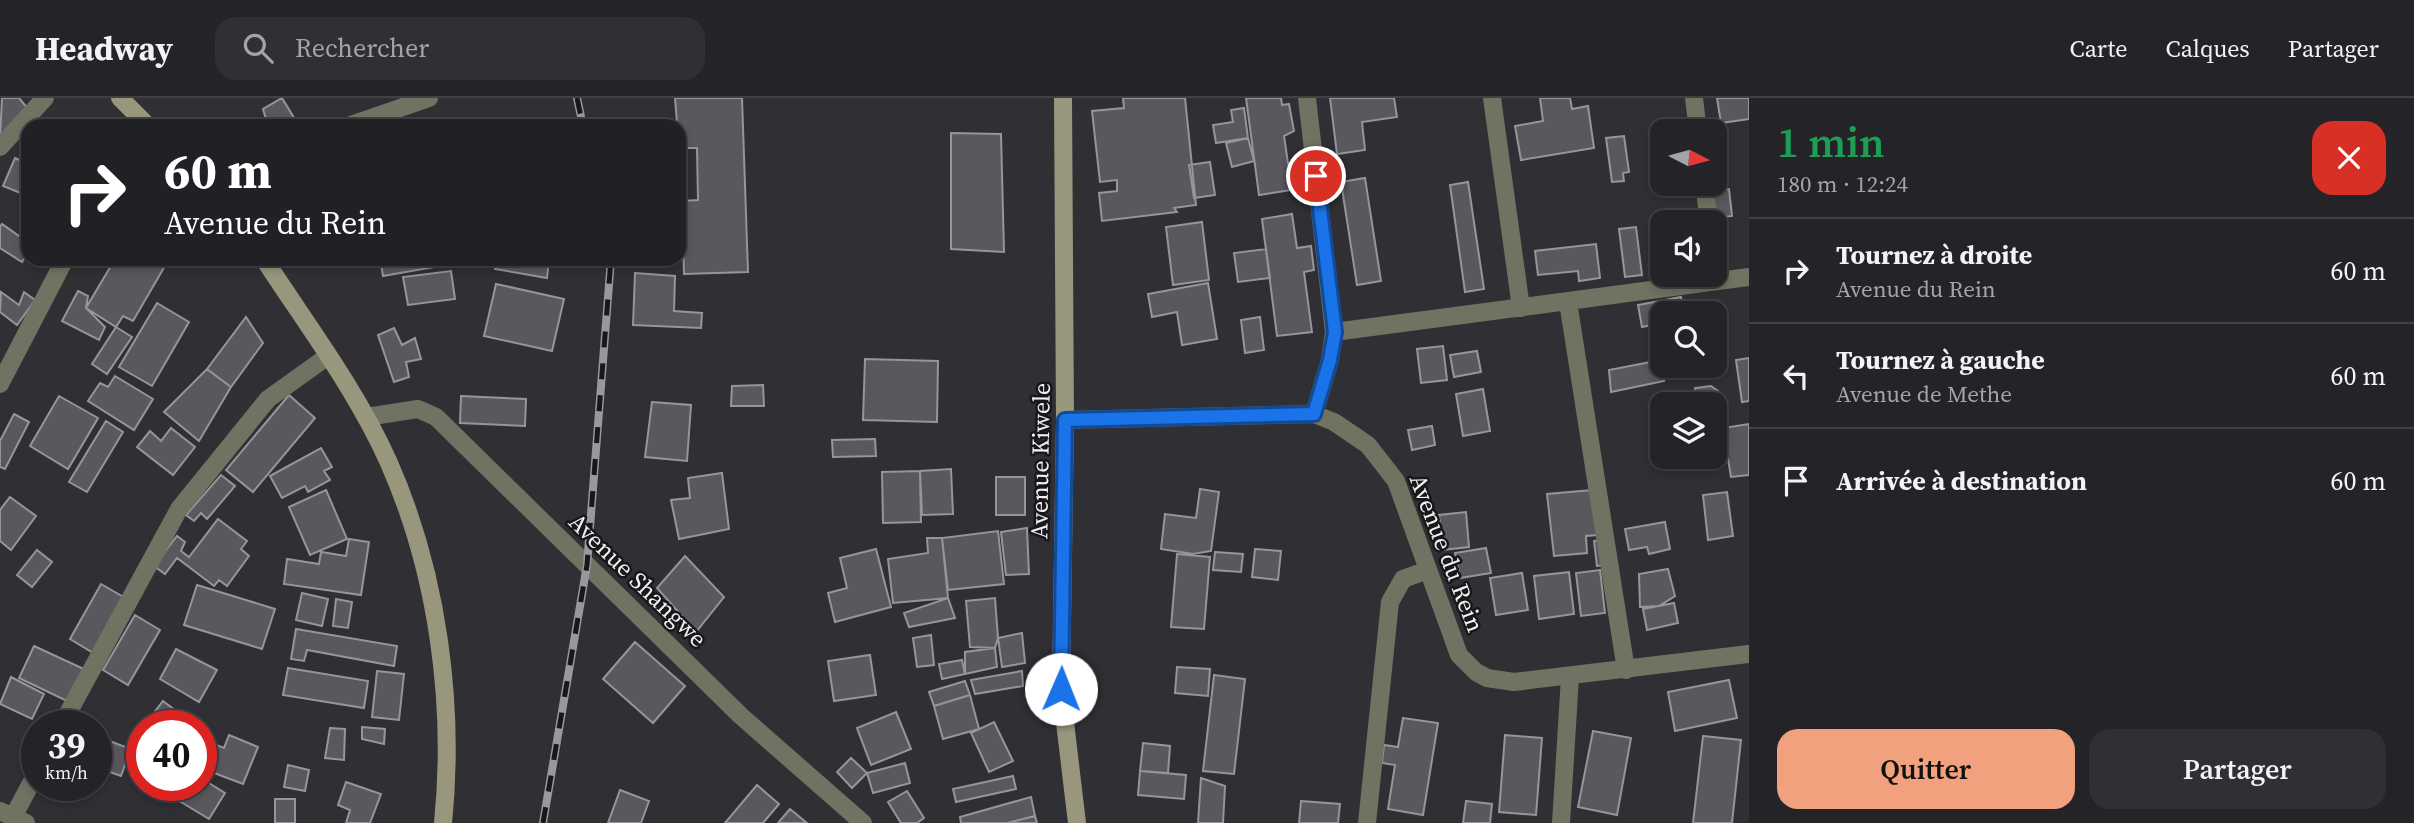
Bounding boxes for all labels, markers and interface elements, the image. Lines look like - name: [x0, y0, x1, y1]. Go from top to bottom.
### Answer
- search box: [215, 17, 705, 80]
- text: Headway: [35, 26, 173, 71]
- icon: search: [239, 29, 277, 67]
- text: Rechercher: [295, 30, 429, 66]
- text: Carte: [2070, 32, 2128, 65]
- text: Calques: [2166, 32, 2250, 65]
- text: Partager: [2288, 32, 2379, 65]
- text: 1 min: [1777, 113, 1885, 171]
- north arrow: [1650, 119, 1727, 196]
- map controls: [1650, 119, 1727, 469]
- button: close: [2312, 121, 2386, 195]
- text: 60 m: [164, 137, 272, 204]
- pin: [1286, 146, 1346, 206]
- icon: right: [49, 147, 140, 238]
- icon: arrive: [1297, 157, 1335, 195]
- text: 180 m · 12:24: [1777, 168, 1908, 200]
- text: Avenue du Rein: [164, 201, 386, 245]
- button: sound: [1650, 210, 1727, 287]
- text: Tournez à droite: [1836, 237, 2032, 273]
- icon: right: [1777, 252, 1815, 290]
- text: 60 m: [2331, 253, 2386, 289]
- text: Avenue du Rein: [1836, 273, 1996, 305]
- button: search: [1650, 301, 1727, 378]
- text: Tournez à gauche: [1836, 342, 2045, 378]
- icon: left: [1777, 357, 1815, 395]
- text: 60 m: [2331, 358, 2386, 394]
- text: Avenue de Methe: [1836, 378, 2012, 410]
- street label: Avenue Kiwele: [1022, 383, 1058, 539]
- button: layers: [1650, 392, 1727, 469]
- icon: arrive: [1777, 462, 1815, 500]
- text: Arrivée à destination: [1836, 463, 2087, 499]
- text: 60 m: [2331, 463, 2386, 499]
- street label: Avenue du Rein: [1402, 469, 1492, 637]
- street label: Avenue Shangwe: [562, 506, 714, 654]
- position arrow: [1024, 652, 1098, 726]
- speed limit sign: 40: [126, 710, 217, 801]
- text: 39: [48, 722, 85, 770]
- button: Quitter: [1777, 729, 2075, 809]
- button: Partager: [2089, 729, 2386, 809]
- text: km/h: [45, 760, 88, 785]

